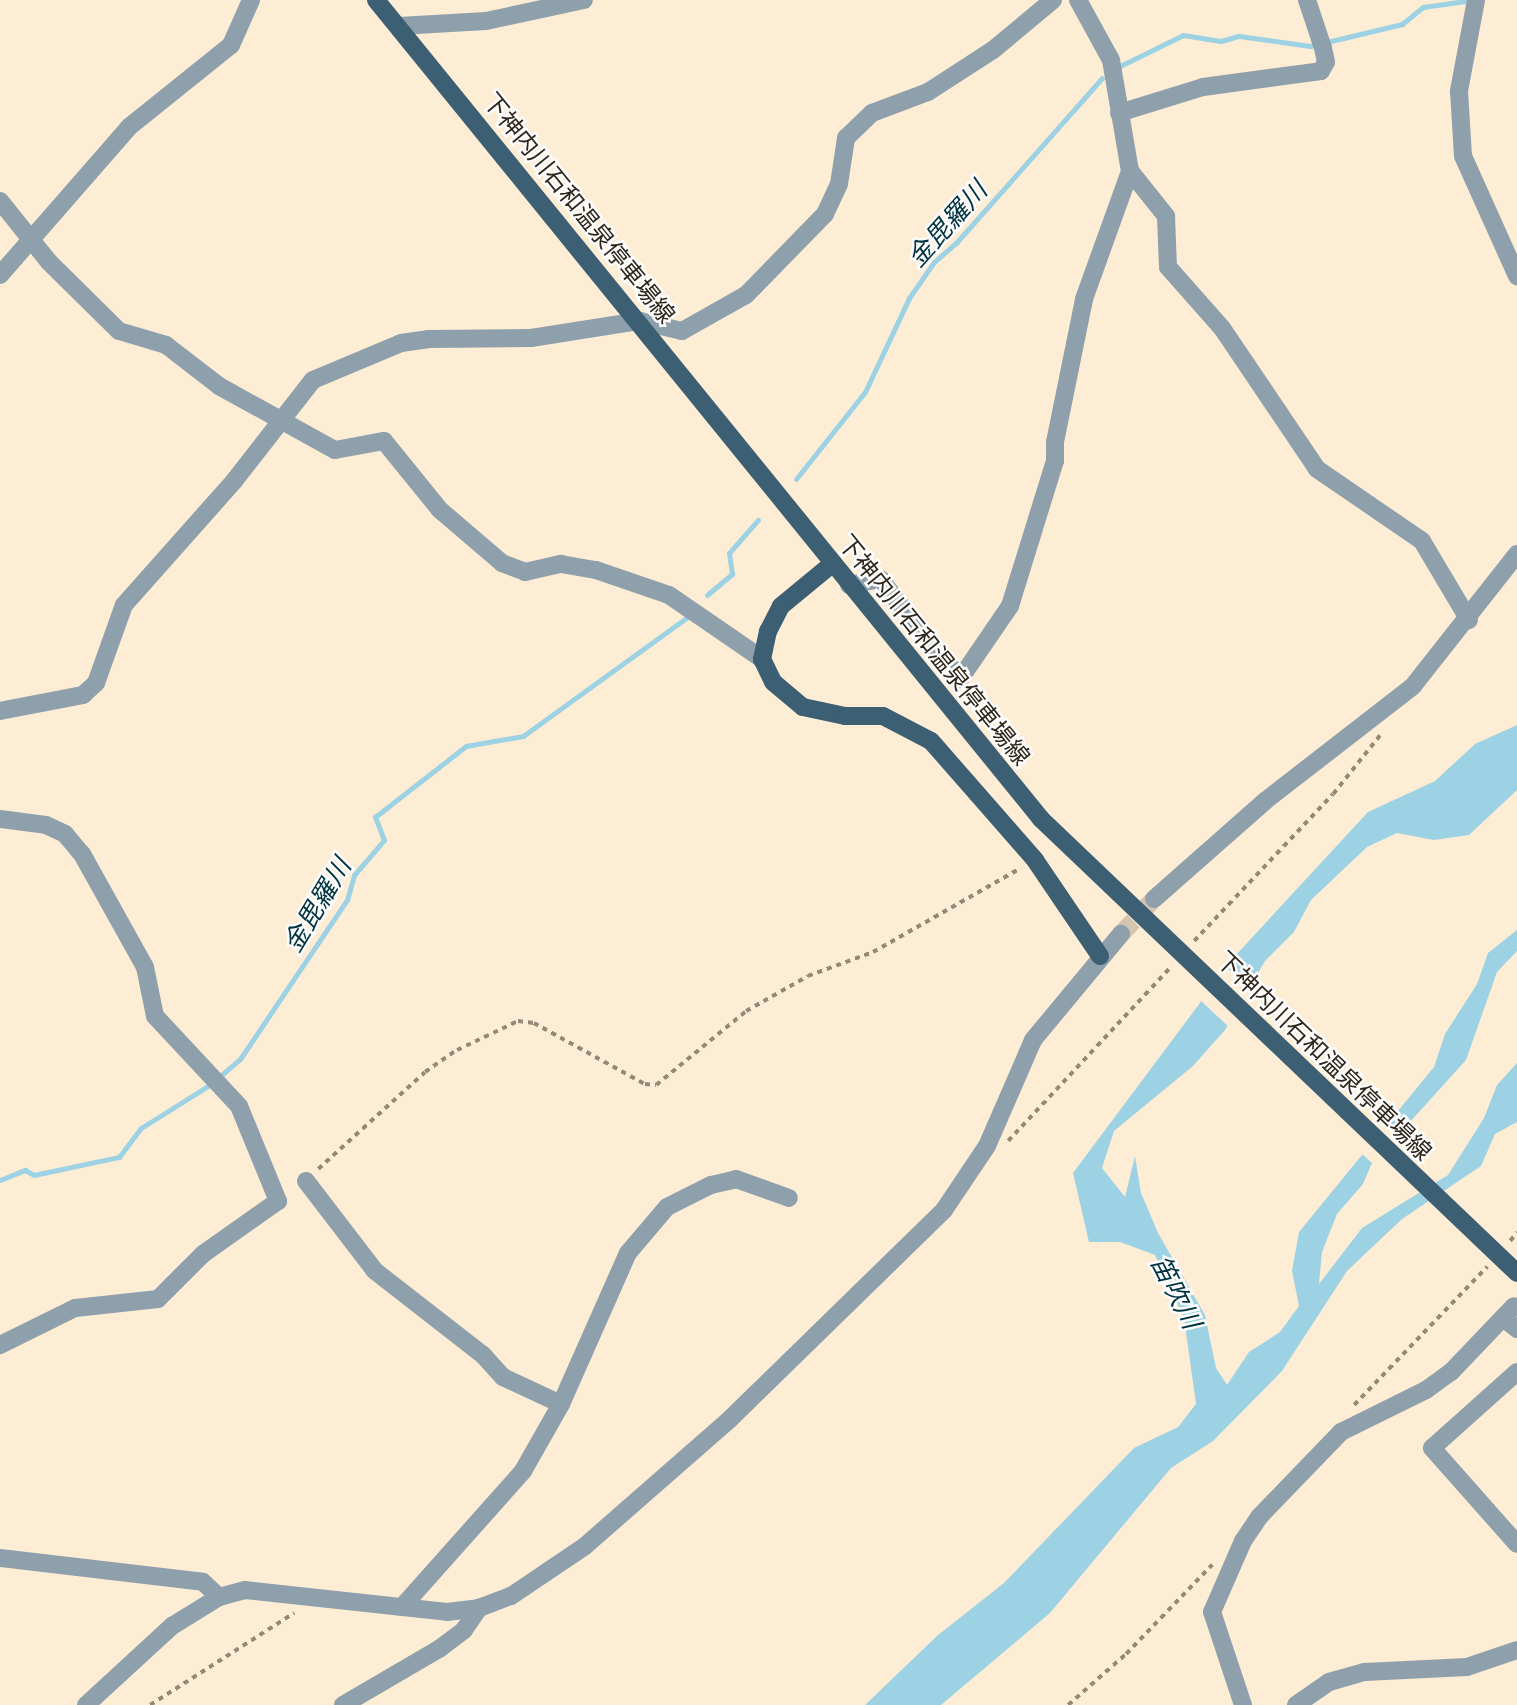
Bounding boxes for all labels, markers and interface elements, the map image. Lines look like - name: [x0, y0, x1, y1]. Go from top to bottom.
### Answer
- street label: 下神内川石和温泉停車場線: [477, 87, 681, 329]
- water label: 金毘羅川: [901, 175, 993, 273]
- street label: 下神内川石和温泉停車場線: [832, 529, 1036, 771]
- water label: 金毘羅川: [277, 852, 357, 958]
- street label: 下神内川石和温泉停車場線: [1210, 946, 1438, 1166]
- water label: 笛吹川: [1144, 1250, 1208, 1334]

